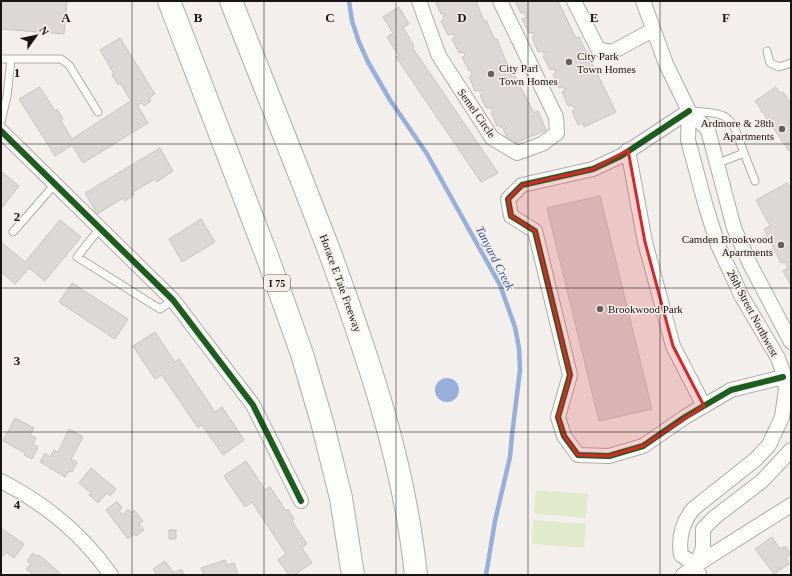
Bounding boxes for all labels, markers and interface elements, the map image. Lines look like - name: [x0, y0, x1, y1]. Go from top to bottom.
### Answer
- text: A: [61, 10, 71, 25]
- text: B: [194, 10, 203, 25]
- text: C: [325, 10, 335, 25]
- text: D: [457, 10, 467, 25]
- text: E: [590, 10, 598, 25]
- text: F: [722, 10, 730, 25]
- north arrow: [16, 16, 56, 56]
- text: N: [37, 24, 52, 37]
- place label: City Park Town Homes: [577, 50, 636, 75]
- marker: City Park Town Homes: [564, 57, 574, 67]
- place label: City Parl Town Homes: [499, 62, 558, 87]
- text: 1: [14, 65, 20, 80]
- marker: City Parl Town Homes: [486, 69, 496, 79]
- street label: Semel Circle: [456, 86, 498, 140]
- place label: Ardmore & 28th Apartments: [701, 117, 774, 142]
- marker: Ardmore & 28th Apartments: [777, 124, 787, 134]
- text: 2: [14, 209, 20, 224]
- water label: Tanyard Creek: [473, 223, 518, 293]
- street label: Horace E Tate Freeway: [318, 232, 364, 334]
- place label: Camden Brookwood Apartments: [682, 233, 773, 258]
- marker: Camden Brookwood Apartments: [776, 240, 786, 250]
- street label: 26th Street Northwest: [725, 268, 781, 358]
- road number: I 75: [264, 275, 290, 291]
- place label: Brookwood Park: [608, 303, 683, 315]
- marker: Brookwood Park: [595, 304, 605, 314]
- text: 3: [14, 353, 21, 368]
- text: 4: [14, 497, 21, 512]

